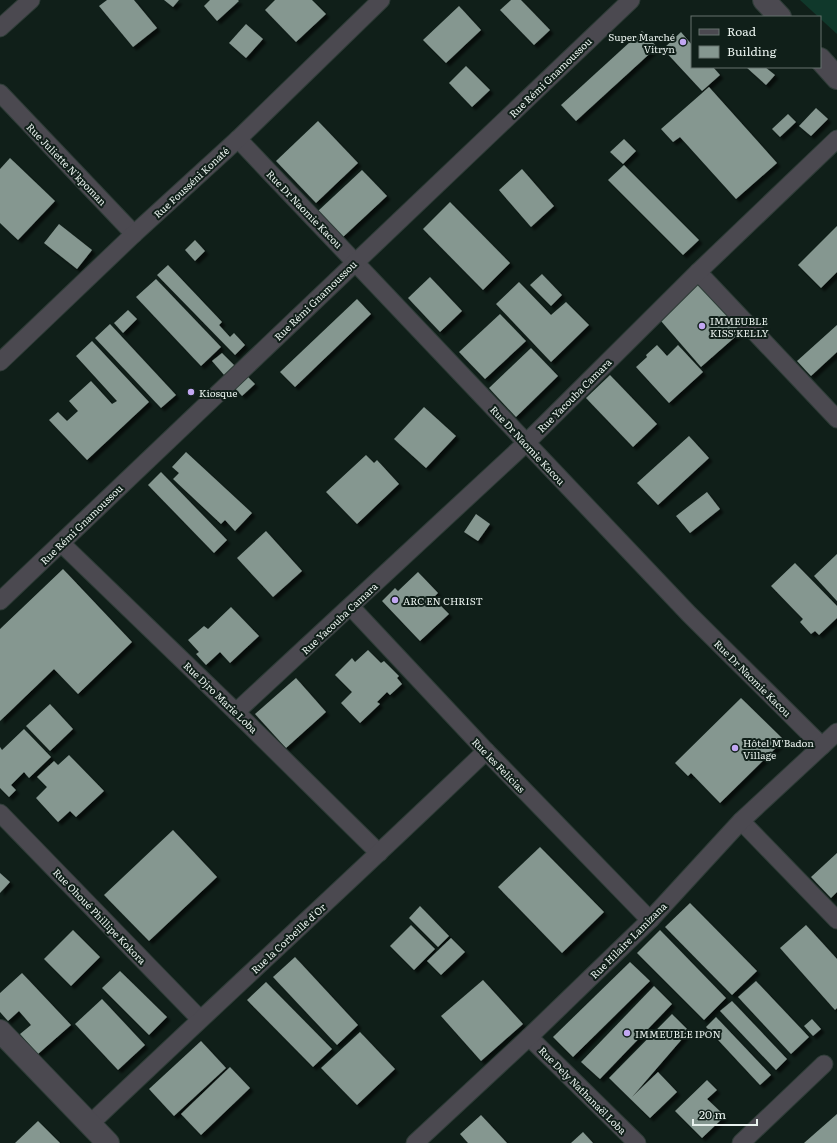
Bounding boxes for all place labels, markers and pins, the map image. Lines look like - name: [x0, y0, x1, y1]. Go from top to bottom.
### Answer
- place label: Super Marché Vitryn: [608, 29, 675, 56]
- marker: Super Marché Vitryn: [678, 37, 688, 47]
- place label: IMMEUBLE KISS'KELLY: [710, 313, 769, 340]
- marker: IMMEUBLE KISS'KELLY: [697, 321, 707, 331]
- place label: Kiosque: [199, 385, 238, 400]
- marker: Kiosque: [186, 387, 196, 397]
- place label: ARC EN CHRIST: [403, 593, 483, 608]
- marker: ARC EN CHRIST: [390, 595, 400, 605]
- place label: Hôtel M'Badon Village: [743, 735, 814, 762]
- marker: Hôtel M'Badon Village: [730, 743, 740, 753]
- place label: IMMEUBLE IPON: [635, 1026, 721, 1041]
- marker: IMMEUBLE IPON: [622, 1028, 632, 1038]

